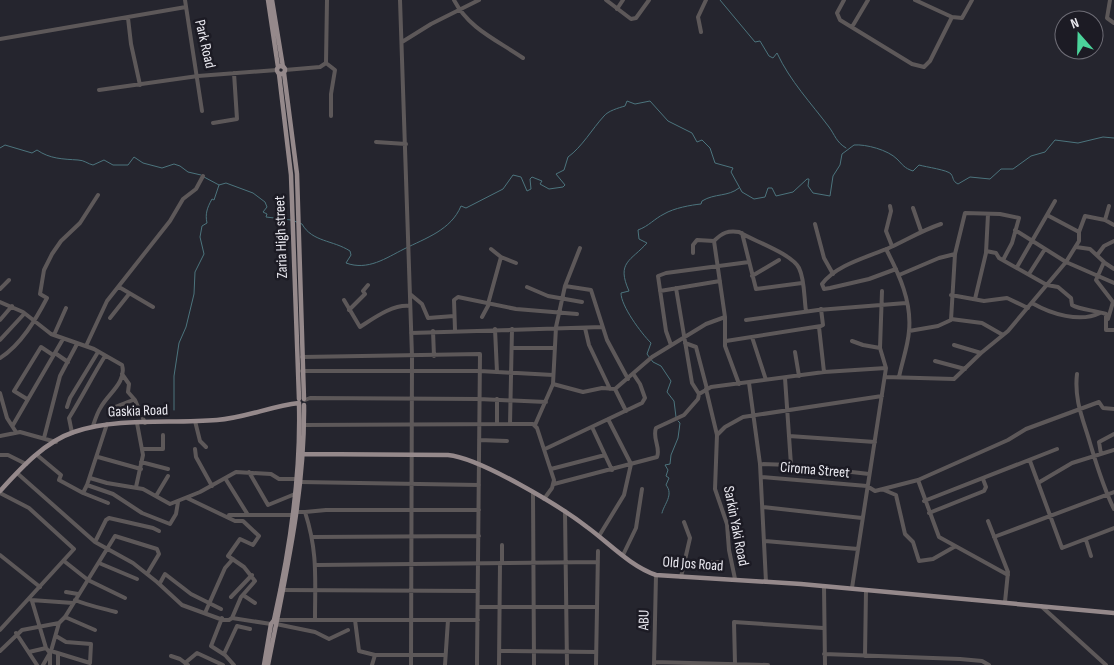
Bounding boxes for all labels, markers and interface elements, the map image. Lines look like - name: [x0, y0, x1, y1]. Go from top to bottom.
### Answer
- north arrow: [1054, 10, 1104, 60]
- text: N: [1068, 14, 1081, 33]
- street label: Park Road: [190, 18, 220, 70]
- street label: Zaria High street: [270, 195, 292, 279]
- street label: Gaskia Road: [108, 400, 168, 422]
- street label: Ciroma Street: [779, 457, 851, 483]
- street label: Sarkin Yaki Road: [719, 484, 753, 568]
- street label: Old Jos Road: [662, 552, 724, 576]
- street label: ABU: [634, 610, 654, 631]

